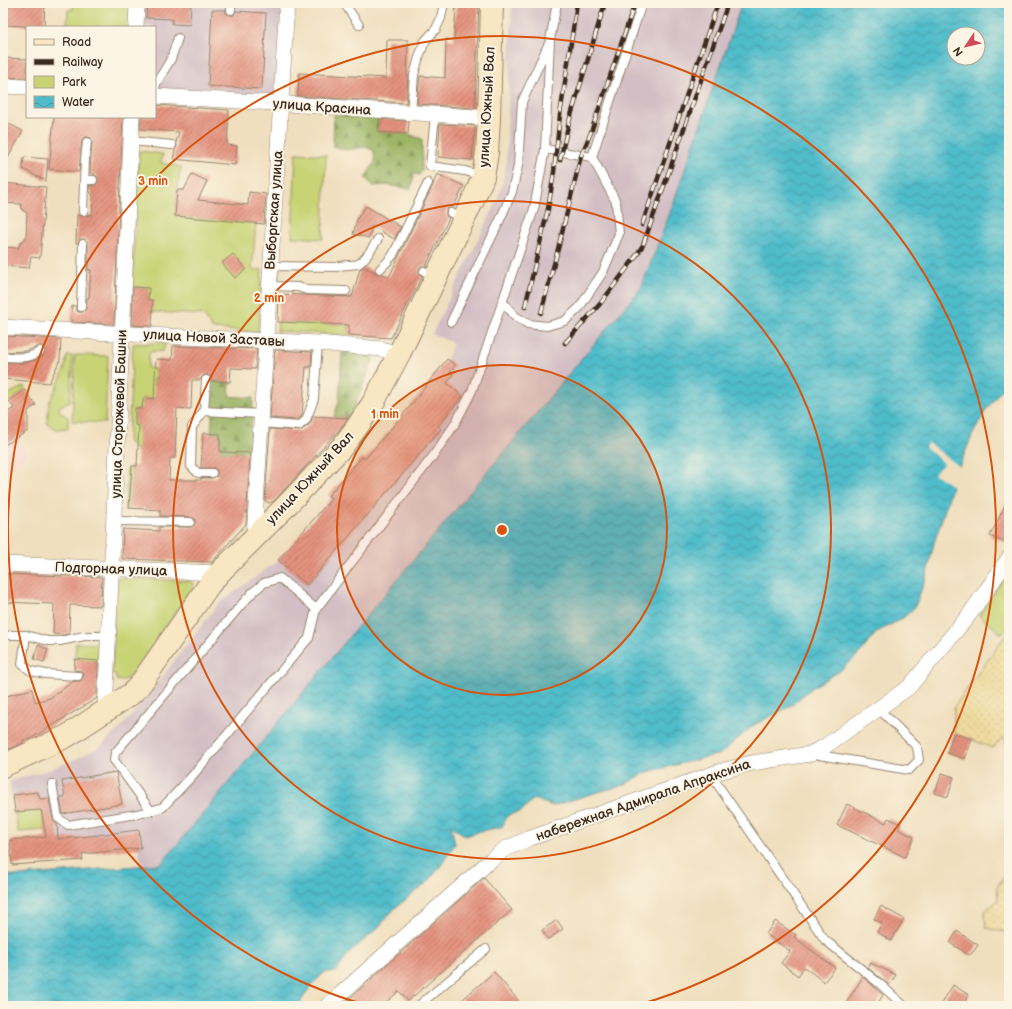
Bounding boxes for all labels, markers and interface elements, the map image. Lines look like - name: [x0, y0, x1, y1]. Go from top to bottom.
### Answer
- legend: [26, 26, 156, 118]
- north arrow: [946, 26, 986, 66]
- text: Road: [62, 35, 91, 50]
- text: N: [951, 44, 966, 59]
- street label: улица Южный Вал: [475, 46, 499, 168]
- text: Railway: [62, 55, 104, 70]
- text: Park: [62, 75, 86, 90]
- text: Water: [62, 95, 94, 110]
- street label: улица Красина: [272, 95, 372, 119]
- street label: Выборгская улица: [261, 149, 287, 270]
- text: 3 min: [138, 174, 168, 189]
- text: 2 min: [254, 291, 284, 306]
- street label: улица Новой Заставы: [143, 326, 285, 350]
- street label: улица Сторожевой Башни: [108, 329, 130, 499]
- text: 1 min: [371, 407, 399, 422]
- street label: улица Южный Вал: [263, 428, 357, 528]
- centre of rings: [495, 523, 509, 537]
- street label: Подгорная улица: [54, 559, 168, 579]
- street label: набережная Адмирала Апраксина: [533, 755, 753, 845]

